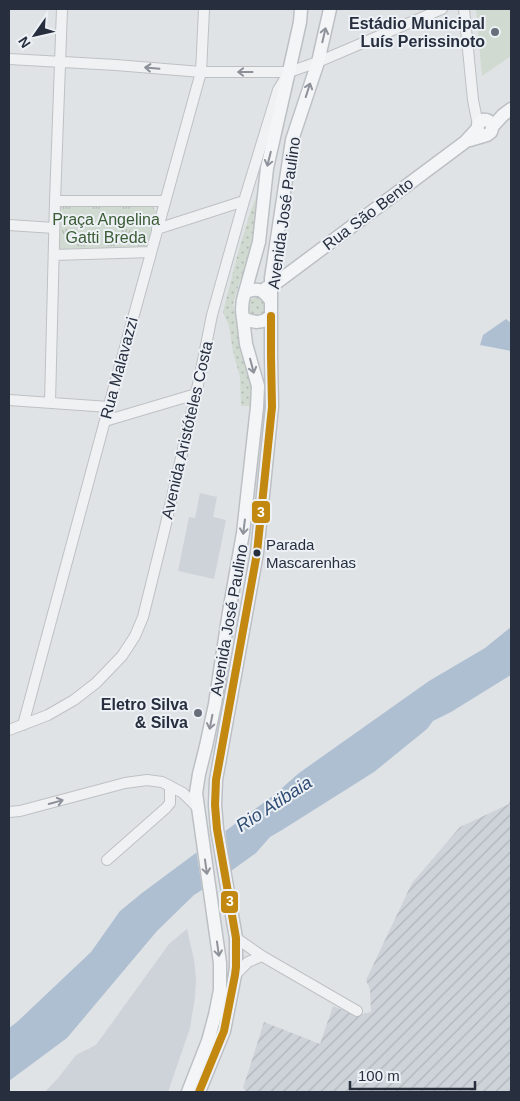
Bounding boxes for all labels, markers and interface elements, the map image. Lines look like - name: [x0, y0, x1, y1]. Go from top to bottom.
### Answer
- north arrow: [10, 10, 60, 60]
- place label: Estádio Municipal Luís Perissinoto: [349, 15, 485, 50]
- marker: Estádio Municipal Luís Perissinoto: [489, 26, 501, 38]
- one-way arrow: [320, 28, 329, 44]
- text: N: [15, 34, 34, 51]
- one-way arrow: [144, 63, 160, 73]
- one-way arrow: [237, 67, 254, 77]
- one-way arrow: [304, 83, 314, 99]
- street label: Avenida José Paulino: [265, 136, 303, 290]
- one-way arrow: [264, 150, 273, 166]
- street label: Rua São Bento: [320, 174, 417, 253]
- park label: Praça Angelina Gatti Breda: [52, 211, 160, 246]
- street label: Rua Malavazzi: [97, 315, 141, 421]
- street label: Avenida Aristóteles Costa: [158, 339, 216, 521]
- one-way arrow: [248, 358, 258, 374]
- line badge: 3: [251, 500, 271, 524]
- text: 3: [257, 504, 265, 520]
- one-way arrow: [239, 519, 249, 535]
- place label: Parada Mascarenhas: [266, 536, 356, 571]
- street label: Avenida José Paulino: [207, 543, 251, 697]
- marker: Parada Mascarenhas: [252, 548, 262, 558]
- place label: Eletro Silva & Silva: [101, 696, 188, 731]
- marker: Eletro Silva & Silva: [192, 707, 204, 719]
- one-way arrow: [206, 713, 215, 729]
- water label: Rio Atibaia: [232, 772, 316, 836]
- one-way arrow: [48, 796, 64, 806]
- one-way arrow: [201, 858, 211, 874]
- line badge: 3: [220, 890, 239, 914]
- text: 3: [226, 893, 234, 909]
- one-way arrow: [213, 940, 223, 956]
- scale bar: [350, 1058, 475, 1090]
- text: 100 m: [358, 1067, 400, 1084]

